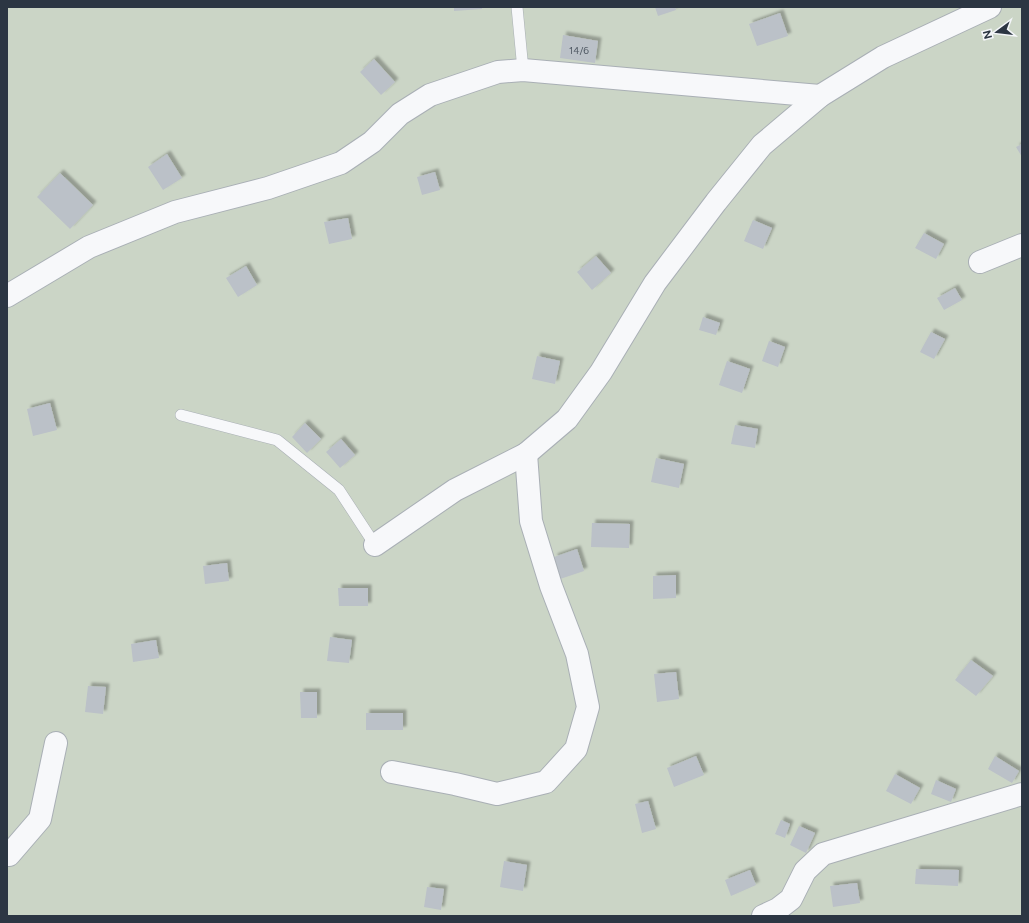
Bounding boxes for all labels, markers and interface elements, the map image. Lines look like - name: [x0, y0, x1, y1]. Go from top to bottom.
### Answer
- north arrow: [977, 12, 1017, 52]
- text: N: [980, 29, 995, 40]
- house number: 14/6: [569, 44, 589, 57]

